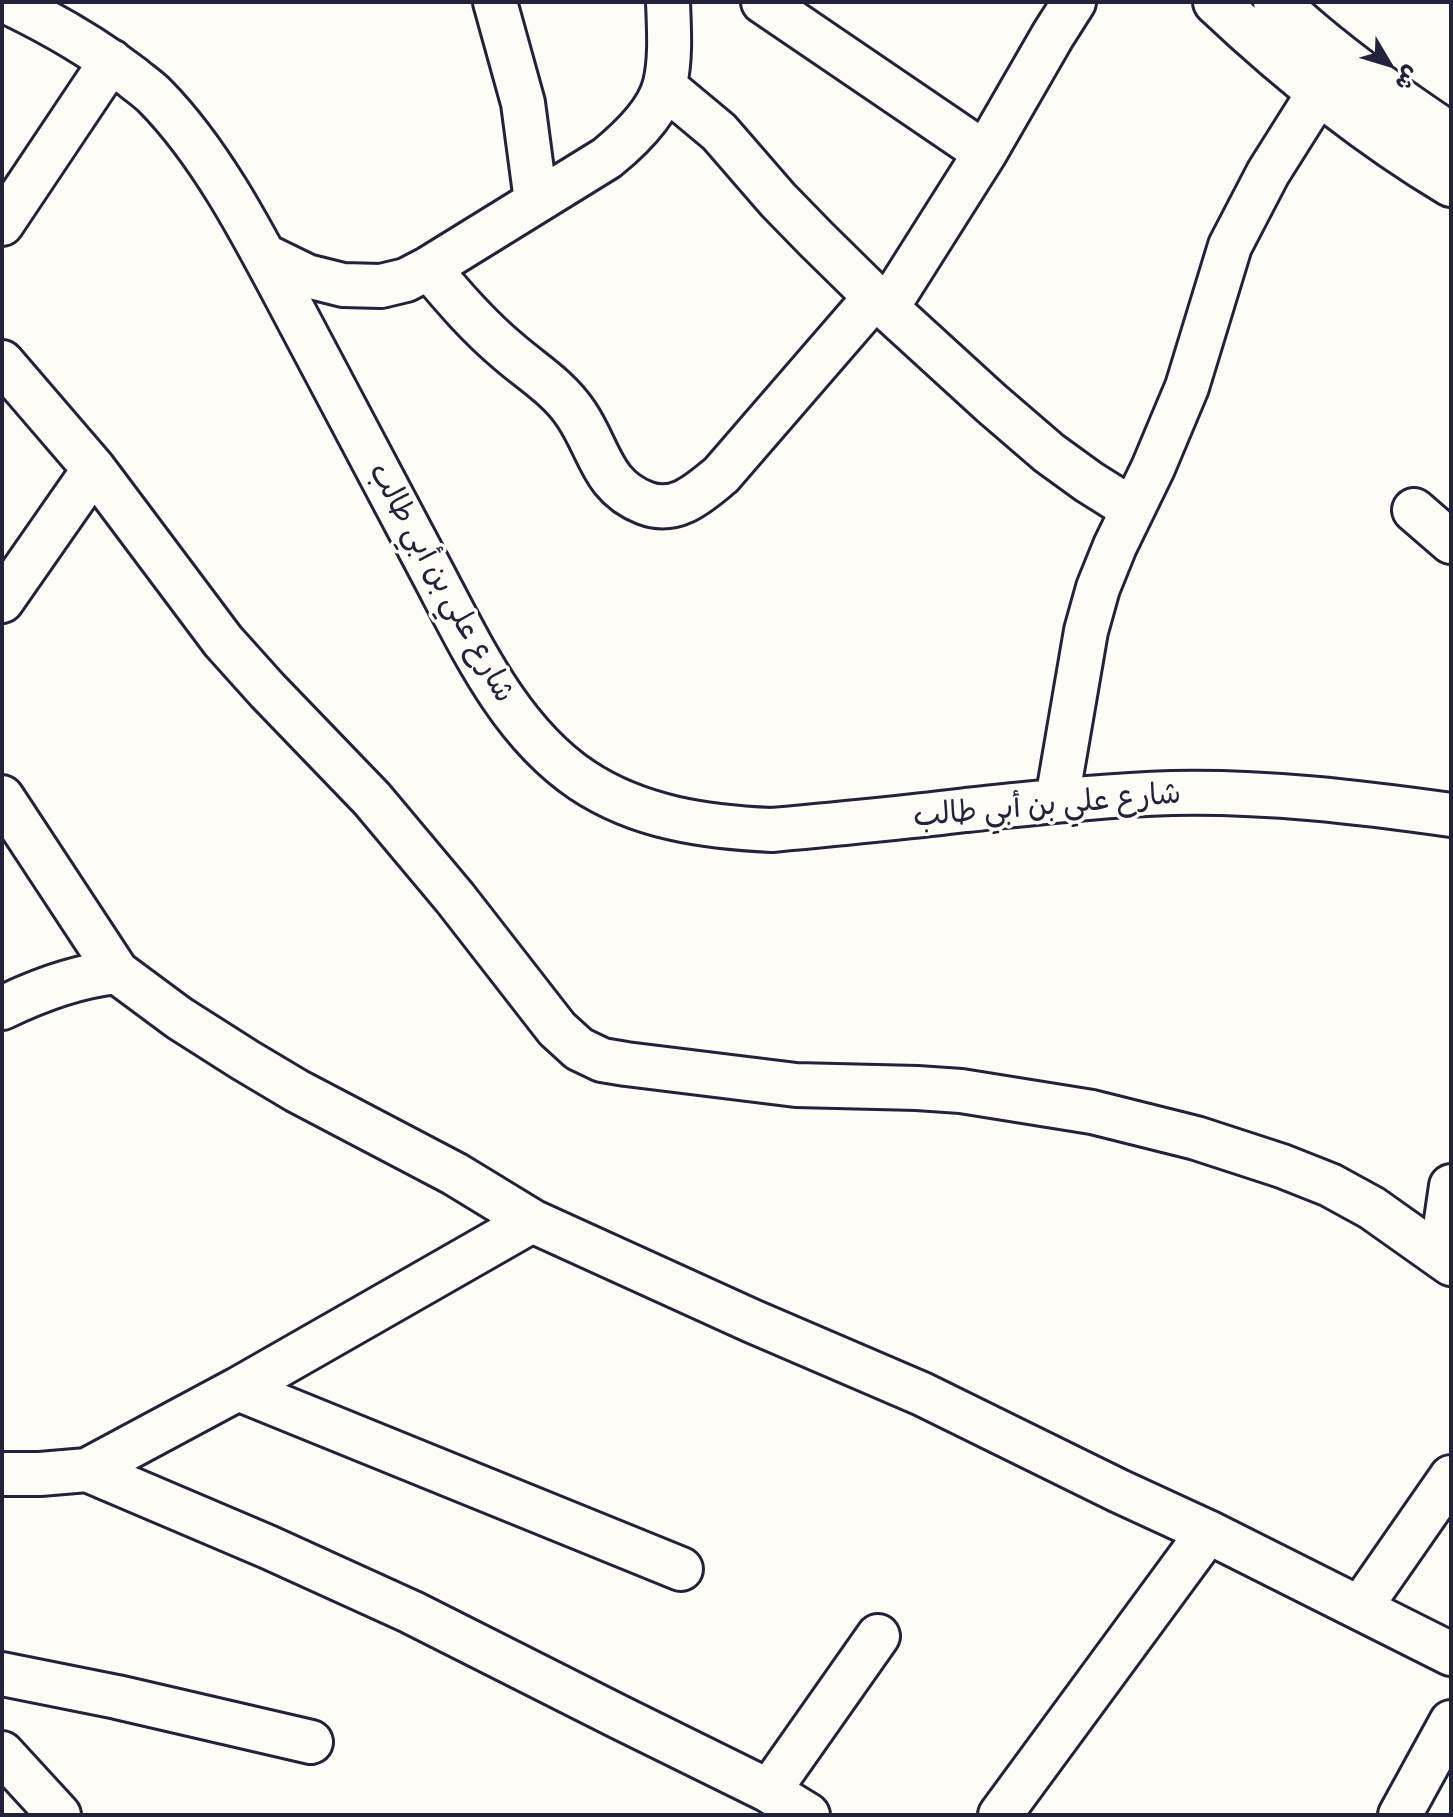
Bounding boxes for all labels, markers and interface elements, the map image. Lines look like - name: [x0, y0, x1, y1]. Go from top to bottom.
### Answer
- north arrow: [1349, 24, 1429, 104]
- text: ش: [1389, 60, 1427, 98]
- street label: شارع علي بن أبي طالب: [360, 457, 522, 709]
- street label: شارع علي بن أبي طالب: [912, 776, 1182, 836]

